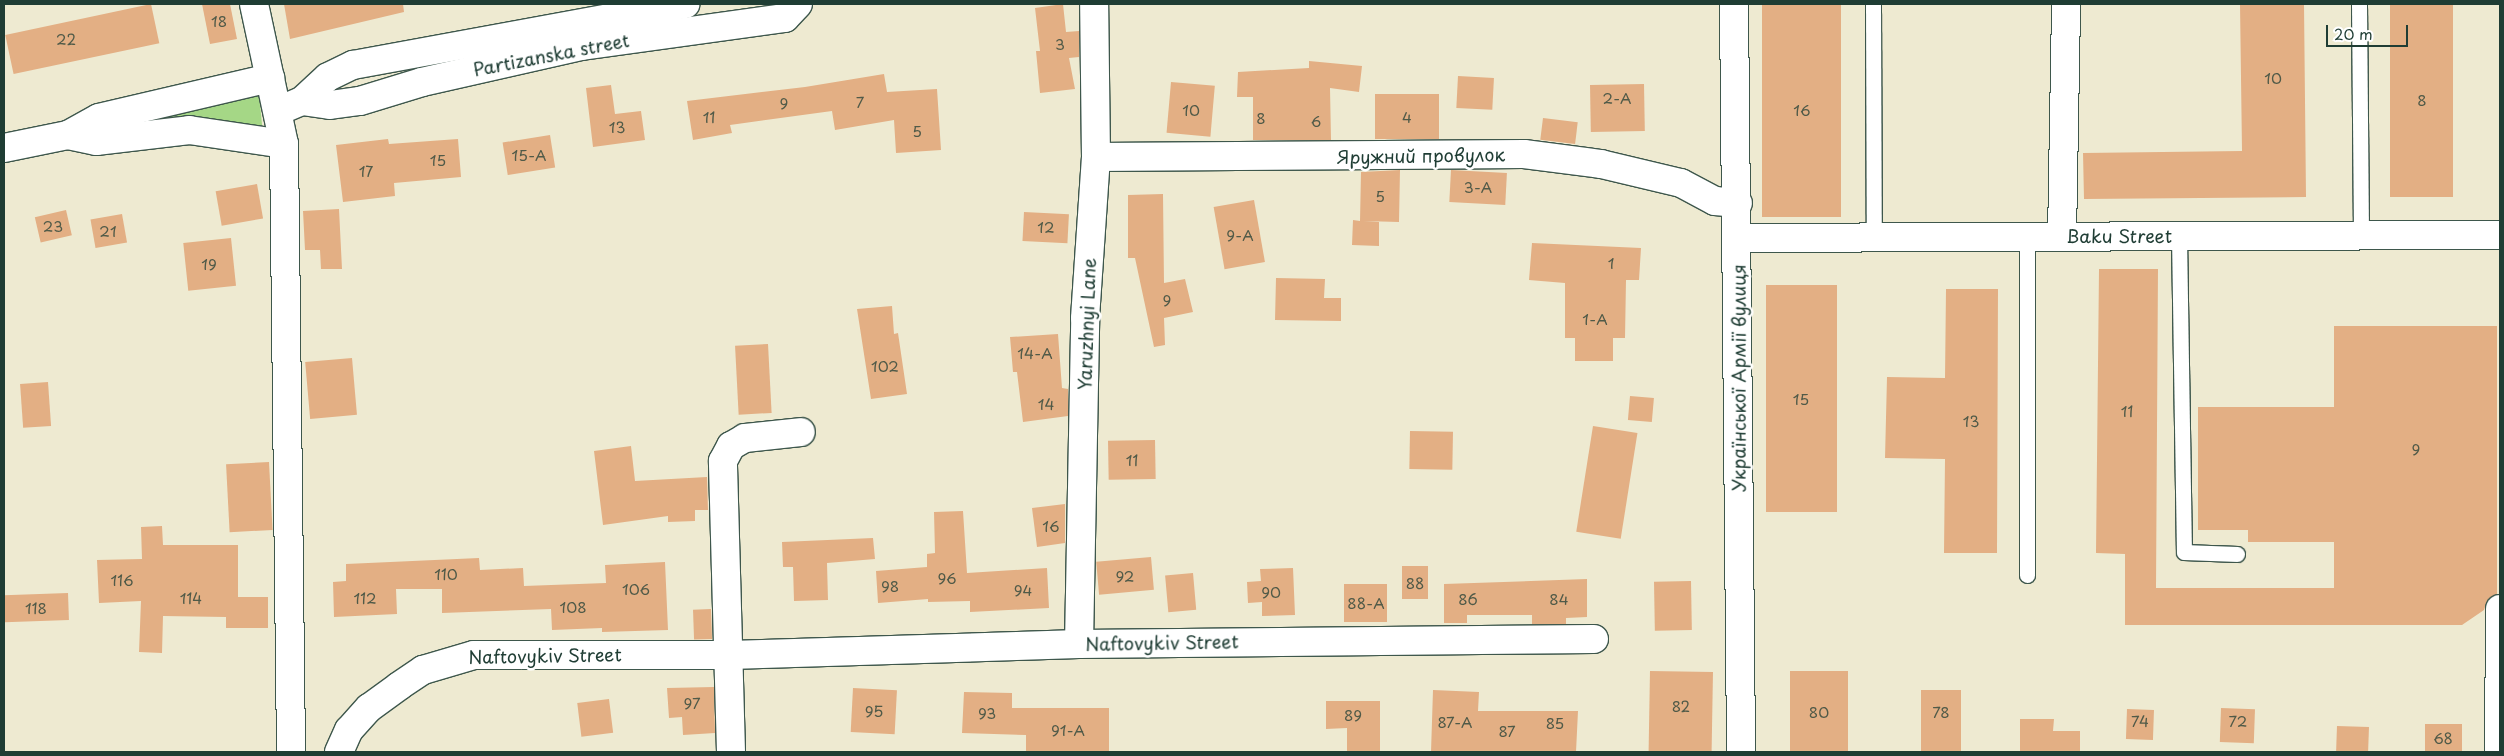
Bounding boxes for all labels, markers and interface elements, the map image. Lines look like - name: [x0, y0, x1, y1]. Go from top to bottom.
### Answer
- house number: 18: [211, 12, 227, 30]
- scale bar: [2329, 15, 2412, 47]
- text: 20 m: [2334, 22, 2373, 45]
- street label: Partizanska street: [470, 29, 632, 81]
- house number: 22: [56, 30, 76, 48]
- house number: 3: [1055, 35, 1065, 53]
- house number: 10: [2264, 69, 2282, 87]
- house number: 2-А: [1602, 89, 1632, 107]
- house number: 8: [2417, 91, 2427, 109]
- house number: 7: [856, 93, 864, 111]
- house number: 9: [780, 94, 788, 112]
- house number: 10: [1182, 101, 1200, 119]
- house number: 16: [1793, 101, 1811, 119]
- house number: 11: [703, 108, 715, 126]
- house number: 4: [1402, 108, 1412, 126]
- house number: 8: [1256, 109, 1266, 127]
- house number: 6: [1311, 112, 1321, 130]
- house number: 13: [609, 118, 625, 136]
- house number: 5: [912, 122, 922, 140]
- street label: Яружний провулок: [1337, 144, 1505, 168]
- house number: 15-А: [512, 146, 546, 164]
- house number: 15: [430, 151, 446, 169]
- house number: 17: [359, 162, 373, 180]
- house number: 3-А: [1464, 178, 1492, 196]
- house number: 5: [1375, 187, 1385, 205]
- house number: 23: [43, 217, 63, 235]
- house number: 12: [1037, 218, 1055, 236]
- house number: 21: [99, 222, 117, 240]
- street label: Baku Street: [2066, 225, 2172, 247]
- house number: 9-А: [1226, 226, 1254, 244]
- house number: 1: [1608, 254, 1614, 272]
- house number: 19: [201, 255, 217, 273]
- street label: Yaruzhnyi Lane: [1074, 257, 1100, 391]
- street label: Української Армії вулиця: [1728, 264, 1750, 492]
- house number: 9: [1163, 291, 1171, 309]
- house number: 1-А: [1582, 310, 1608, 328]
- house number: 14-А: [1017, 344, 1053, 362]
- house number: 102: [871, 357, 899, 375]
- house number: 15: [1793, 390, 1809, 408]
- house number: 14: [1038, 395, 1054, 413]
- house number: 11: [2121, 402, 2133, 420]
- house number: 13: [1963, 412, 1979, 430]
- house number: 9: [2412, 440, 2420, 458]
- house number: 11: [1126, 451, 1138, 469]
- house number: 16: [1042, 517, 1060, 535]
- house number: 110: [434, 565, 458, 583]
- house number: 92: [1116, 567, 1134, 585]
- house number: 96: [938, 569, 956, 587]
- house number: 116: [110, 571, 134, 589]
- house number: 88: [1406, 574, 1424, 592]
- house number: 98: [881, 577, 899, 595]
- house number: 106: [622, 580, 650, 598]
- house number: 94: [1014, 581, 1032, 599]
- house number: 90: [1261, 583, 1281, 601]
- house number: 114: [180, 589, 202, 607]
- house number: 112: [353, 589, 377, 607]
- house number: 86: [1458, 590, 1478, 608]
- house number: 84: [1549, 590, 1569, 608]
- house number: 88-А: [1347, 594, 1385, 612]
- house number: 108: [559, 598, 587, 616]
- house number: 118: [25, 599, 47, 617]
- street label: Naftovykiv Street: [1085, 631, 1239, 655]
- street label: Naftovykiv Street: [468, 644, 622, 668]
- house number: 97: [683, 694, 701, 712]
- house number: 82: [1672, 697, 1690, 715]
- house number: 95: [865, 702, 883, 720]
- house number: 80: [1809, 703, 1829, 721]
- house number: 78: [1932, 703, 1950, 721]
- house number: 93: [978, 704, 996, 722]
- house number: 89: [1344, 706, 1362, 724]
- house number: 74: [2131, 712, 2149, 730]
- house number: 72: [2229, 712, 2247, 730]
- house number: 87-А: [1437, 713, 1473, 731]
- house number: 85: [1546, 714, 1564, 732]
- house number: 91-А: [1051, 721, 1085, 739]
- house number: 87: [1498, 722, 1516, 740]
- house number: 68: [2433, 729, 2453, 747]

